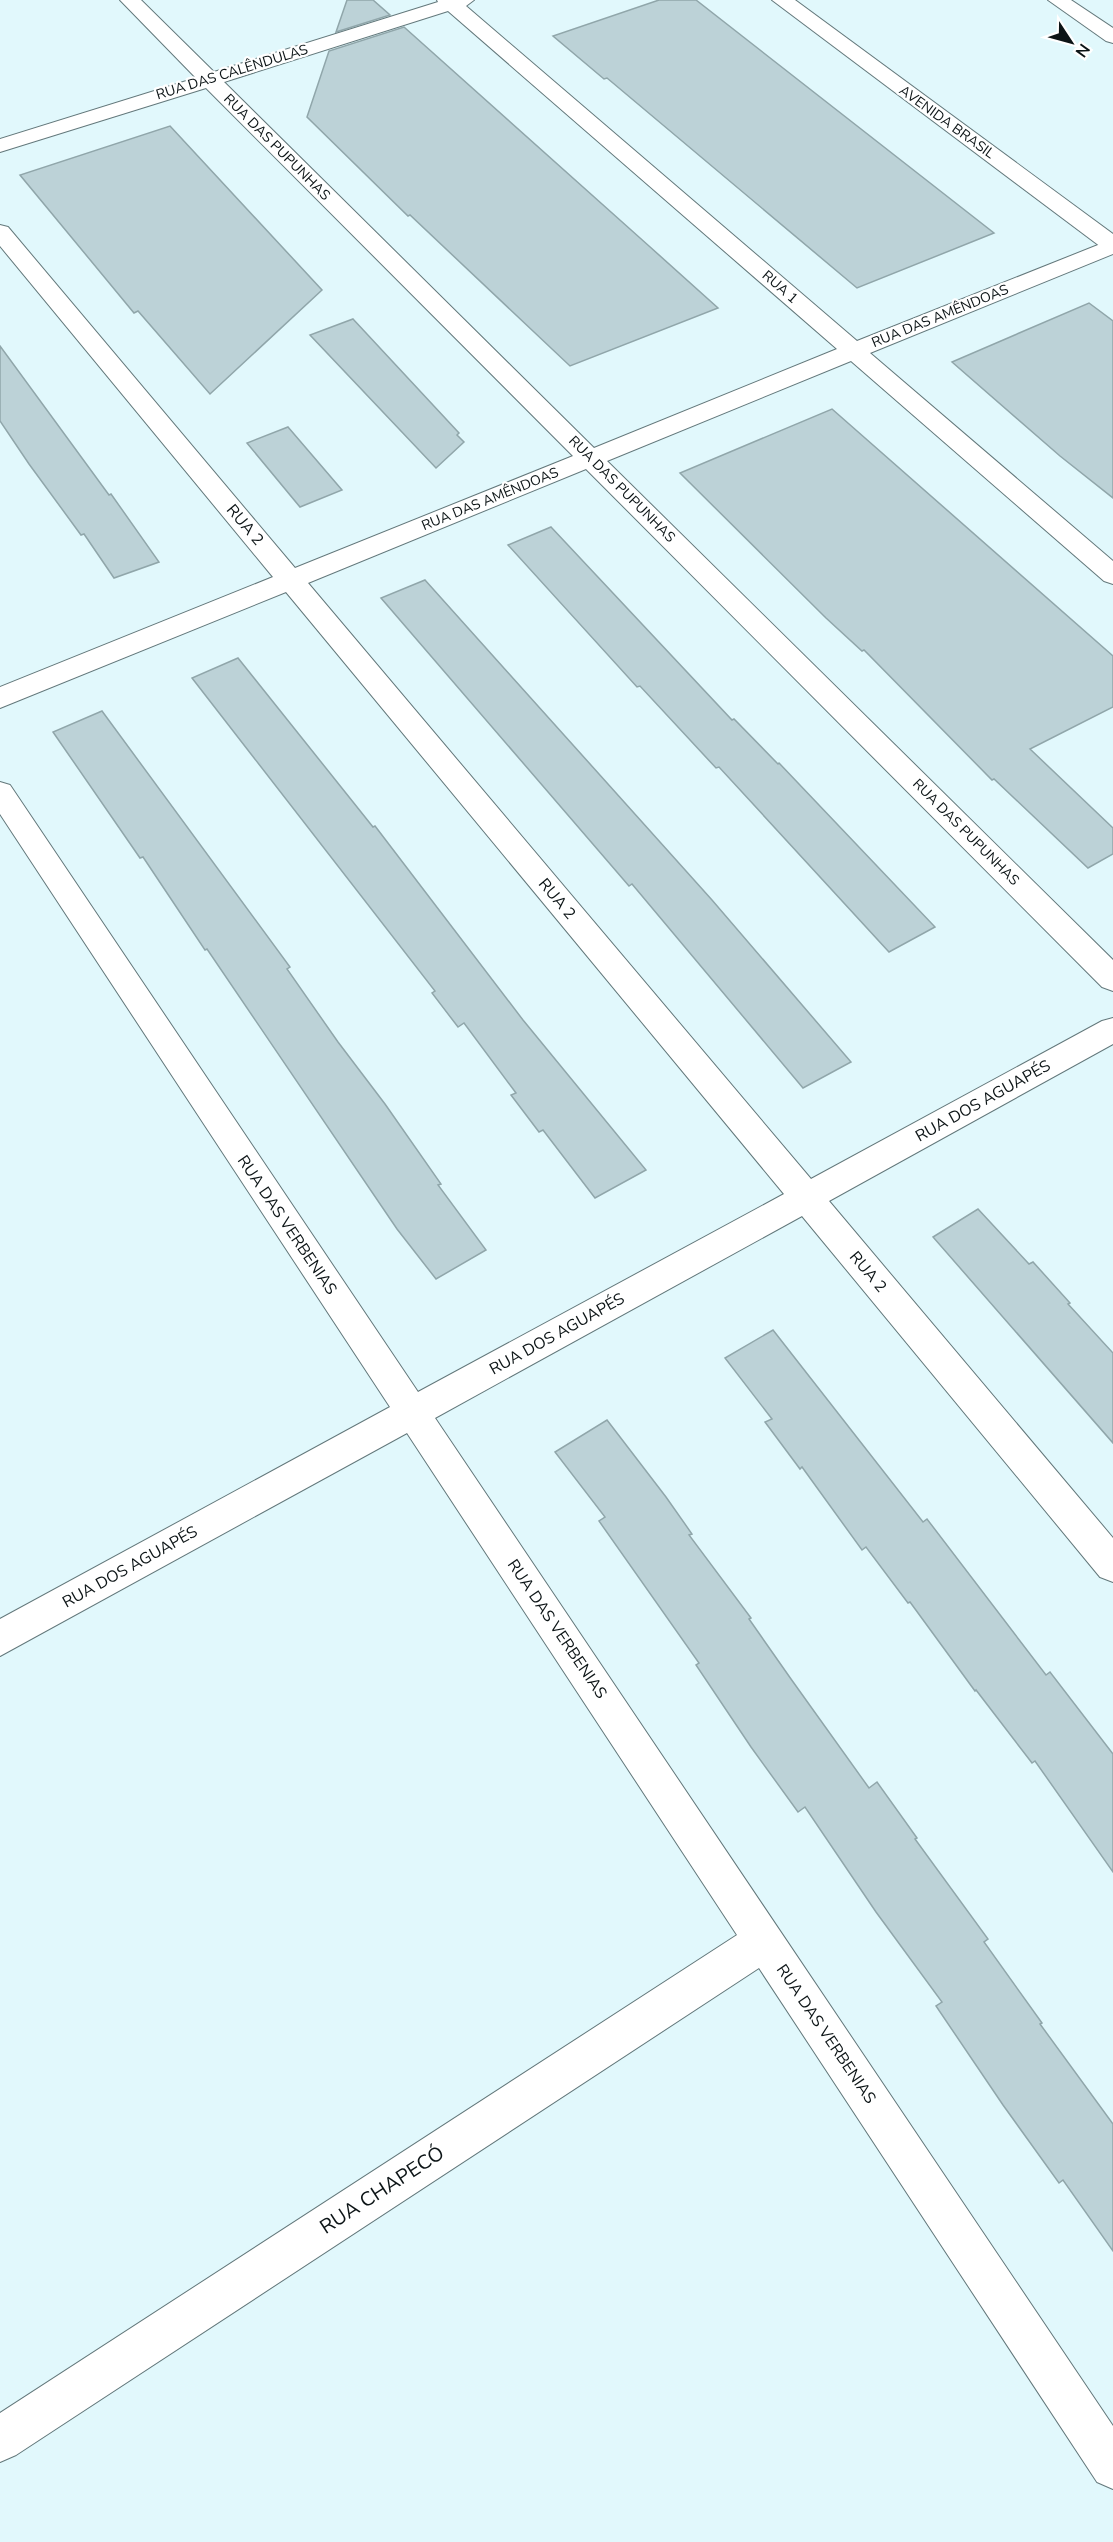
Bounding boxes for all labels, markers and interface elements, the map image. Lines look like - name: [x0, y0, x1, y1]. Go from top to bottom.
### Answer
- north arrow: [1041, 12, 1101, 72]
- text: N: [1070, 39, 1095, 62]
- street label: RUA DAS CALÊNDULAS: [154, 40, 311, 104]
- street label: AVENIDA BRASIL: [895, 81, 999, 163]
- street label: RUA DAS PUPUNHAS: [219, 89, 335, 205]
- street label: RUA 1: [758, 266, 802, 308]
- street label: RUA DAS AMÊNDOAS: [869, 280, 1012, 352]
- street label: RUA DAS PUPUNHAS: [564, 431, 680, 547]
- street label: RUA DAS AMÊNDOAS: [419, 463, 562, 535]
- street label: RUA 2: [221, 500, 269, 550]
- street label: RUA DAS PUPUNHAS: [908, 774, 1024, 890]
- street label: RUA 2: [533, 874, 581, 924]
- street label: RUA DOS AGUAPÉS: [911, 1055, 1055, 1147]
- street label: RUA DAS VERBENIAS: [232, 1151, 342, 1299]
- street label: RUA 2: [844, 1247, 892, 1297]
- street label: RUA DOS AGUAPÉS: [485, 1288, 629, 1380]
- street label: RUA DOS AGUAPÉS: [58, 1521, 202, 1613]
- street label: RUA DAS VERBENIAS: [502, 1555, 612, 1703]
- street label: RUA DAS VERBENIAS: [771, 1960, 881, 2108]
- street label: RUA CHAPECÓ: [314, 2140, 450, 2240]

